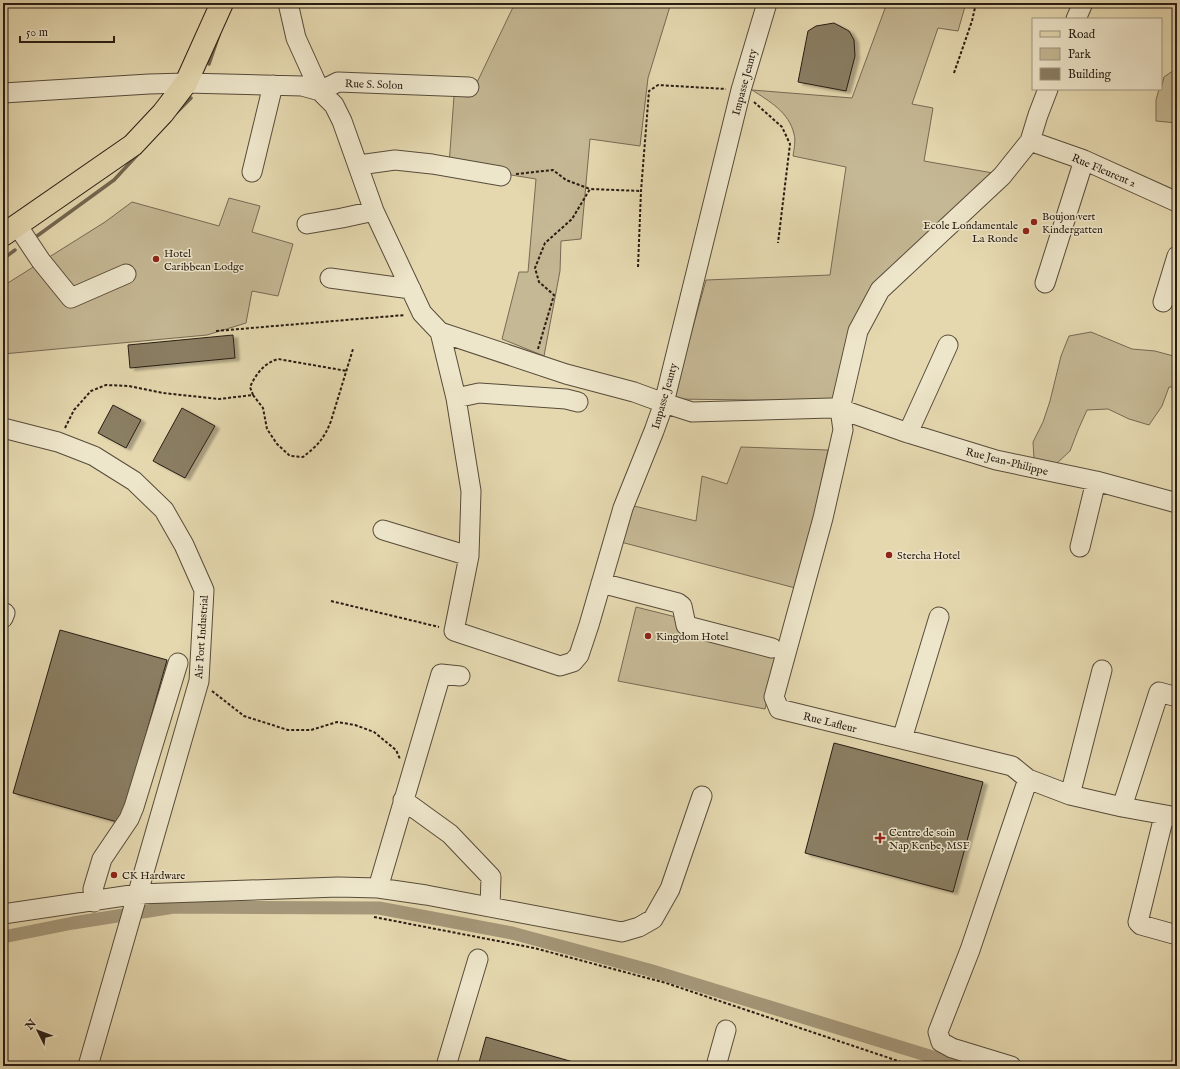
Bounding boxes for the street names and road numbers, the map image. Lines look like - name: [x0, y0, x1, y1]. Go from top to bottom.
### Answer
- street label: Impasse Jeanty: [729, 47, 761, 117]
- street label: Rue S. Solon: [345, 77, 403, 93]
- street label: Rue Fleurent 2: [1069, 151, 1138, 191]
- street label: Impasse Jeanty: [649, 361, 681, 431]
- street label: Rue Jean-Philippe: [964, 445, 1049, 479]
- street label: Air Port Industrial: [192, 595, 212, 680]
- street label: Rue Lafleur: [801, 710, 858, 736]

